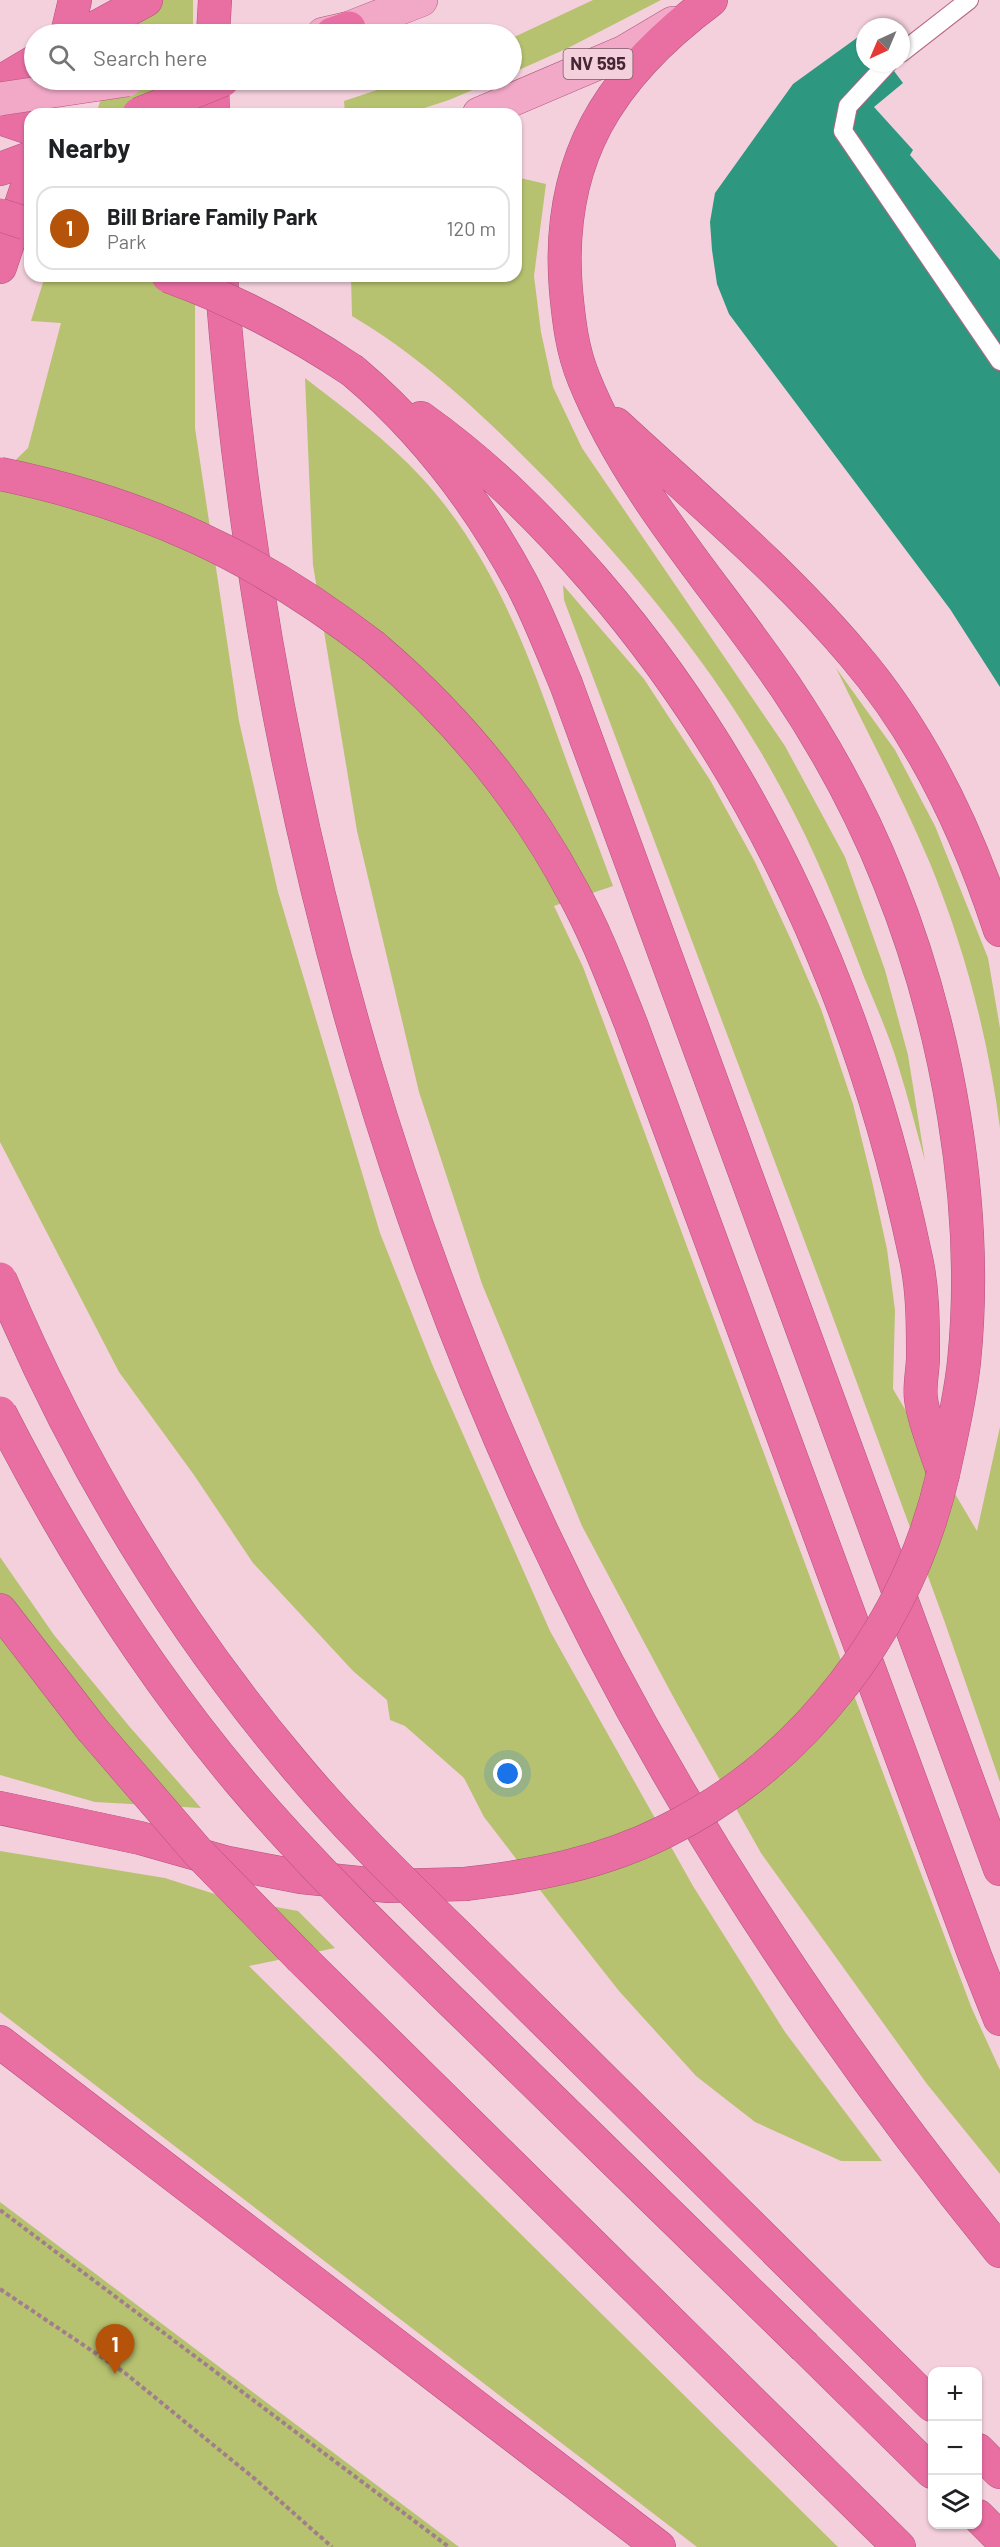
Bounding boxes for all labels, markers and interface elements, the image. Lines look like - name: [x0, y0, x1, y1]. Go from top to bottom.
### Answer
- north arrow: [856, 18, 910, 72]
- search box: [24, 24, 522, 90]
- icon: search: [45, 41, 78, 74]
- text: Search here: [93, 44, 207, 70]
- road number: NV 595: [564, 49, 632, 79]
- text: Nearby: [48, 132, 130, 163]
- text: Bill Briare Family Park: [107, 203, 318, 229]
- text: 1: [66, 216, 73, 240]
- text: 120 m: [446, 216, 496, 240]
- text: Park: [107, 229, 146, 253]
- your location: [493, 1759, 522, 1788]
- pin: 1: [96, 2324, 134, 2374]
- map controls: [928, 2367, 982, 2529]
- button: +: [928, 2367, 982, 2421]
- button: −: [928, 2421, 982, 2475]
- button: layers: [928, 2475, 982, 2529]

